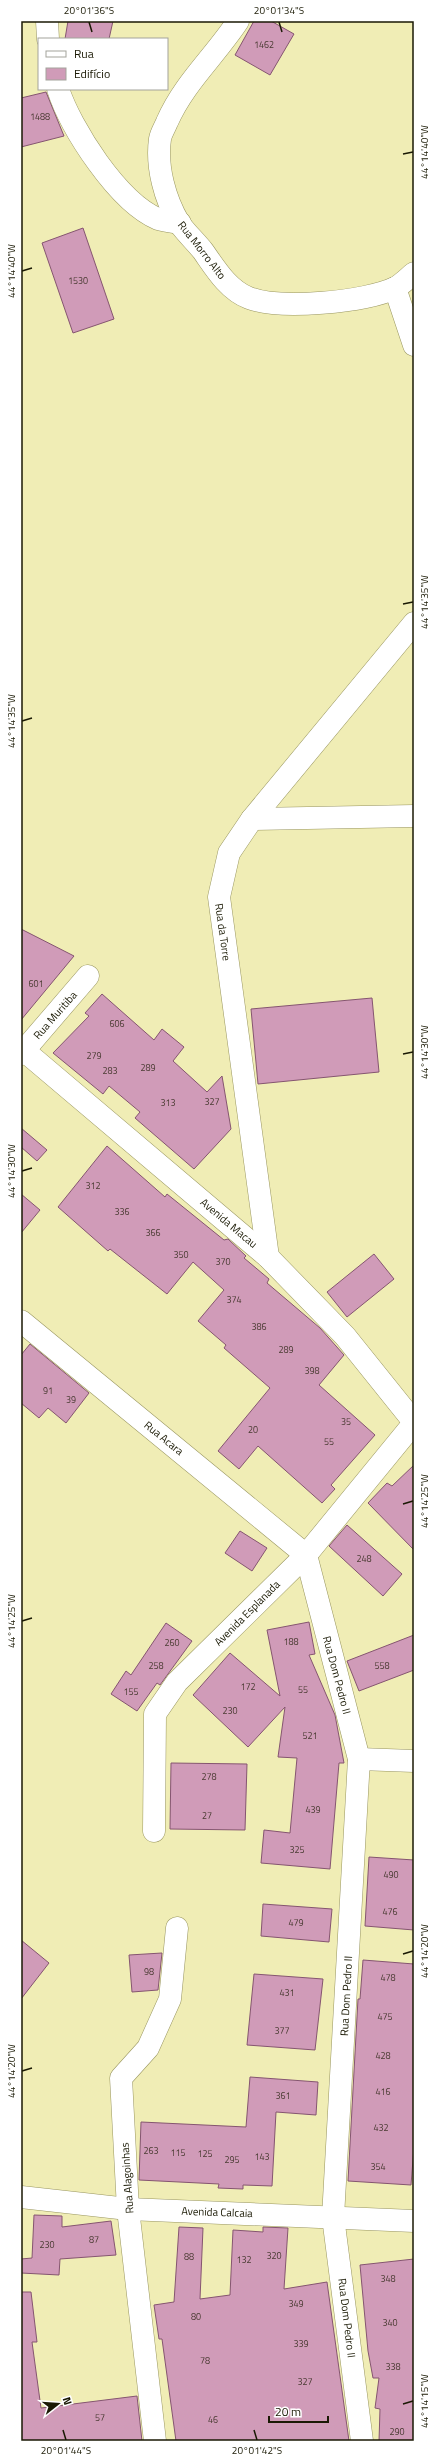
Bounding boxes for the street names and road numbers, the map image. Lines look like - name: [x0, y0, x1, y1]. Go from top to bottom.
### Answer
- street label: Rua Morro Alto: [174, 217, 230, 283]
- street label: Rua da Torre: [211, 902, 235, 962]
- street label: Rua Muritiba: [29, 987, 81, 1043]
- street label: Avenida Macau: [197, 1194, 261, 1252]
- street label: Rua Acara: [141, 1417, 188, 1459]
- street label: Avenida Esplanada: [211, 1576, 284, 1649]
- street label: Rua Dom Pedro II: [319, 1634, 355, 1716]
- street label: Rua Dom Pedro II: [336, 1956, 356, 2036]
- street label: Rua Alagoinhas: [117, 2142, 137, 2214]
- street label: Avenida Calcaia: [181, 2203, 253, 2221]
- street label: Rua Dom Pedro II: [334, 2277, 360, 2359]

